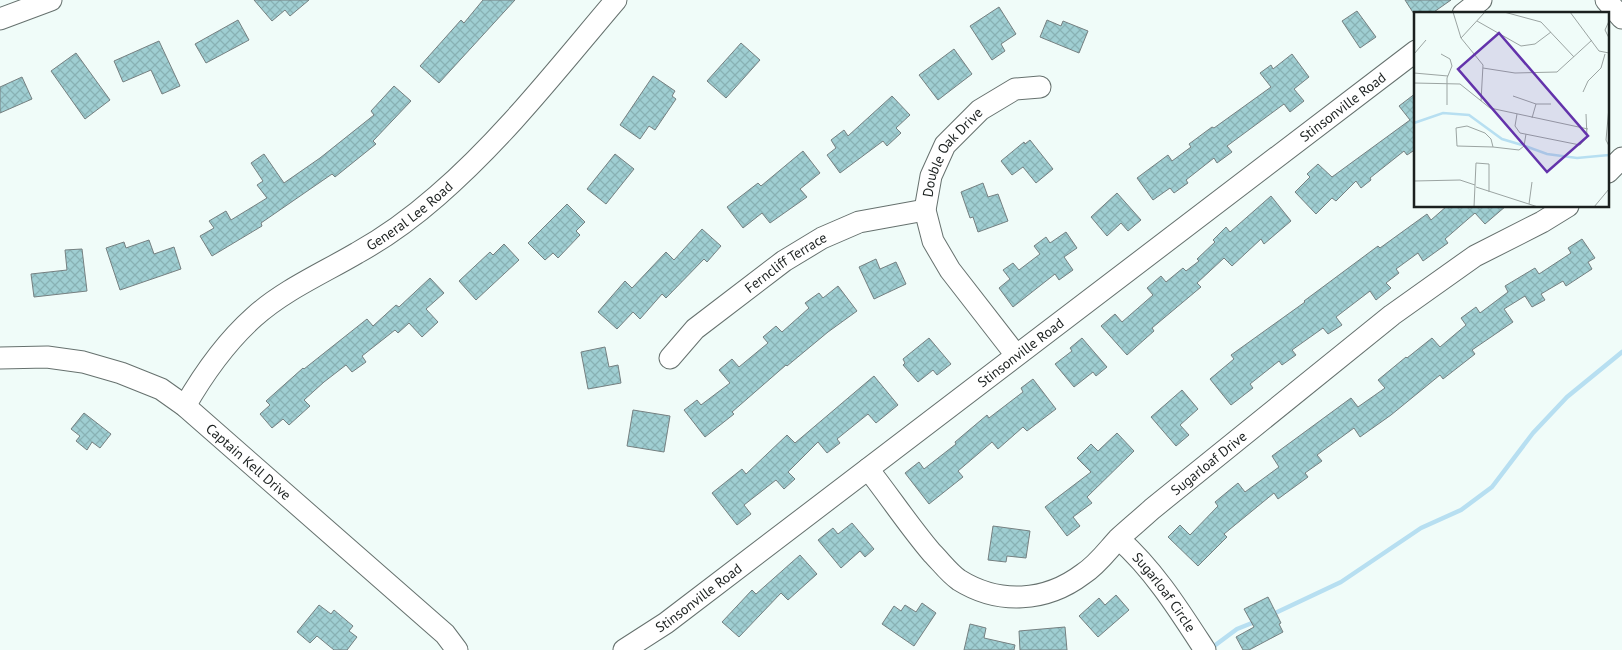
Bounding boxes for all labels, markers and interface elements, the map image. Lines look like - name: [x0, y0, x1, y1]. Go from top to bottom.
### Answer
- inset map: [1414, 12, 1610, 208]
- street label: Stinsonville Road: [1296, 68, 1390, 146]
- street label: Double Oak Drive: [918, 104, 986, 198]
- street label: General Lee Road: [363, 177, 457, 255]
- street label: Ferncliff Terrace: [741, 228, 829, 297]
- street label: Stinsonville Road: [974, 314, 1067, 391]
- street label: Captain Kell Drive: [202, 420, 295, 504]
- street label: Sugarloaf Drive: [1167, 427, 1250, 499]
- street label: Sugarloaf Circle: [1129, 548, 1200, 635]
- street label: Stinsonville Road: [652, 559, 745, 636]

